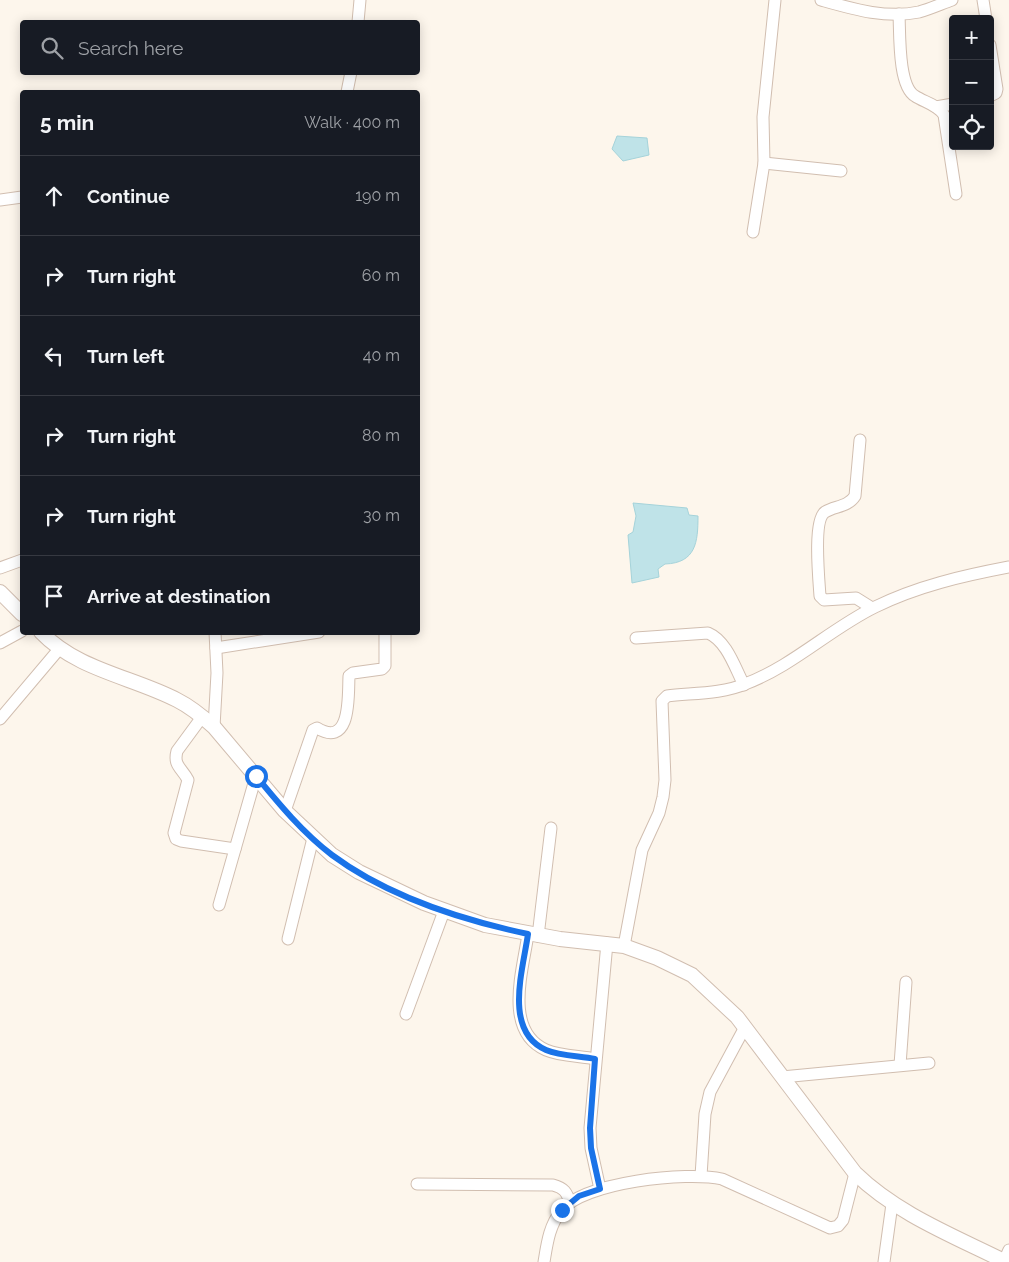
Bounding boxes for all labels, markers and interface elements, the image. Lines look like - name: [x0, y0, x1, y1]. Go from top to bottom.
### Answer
- map controls: [949, 15, 994, 150]
- button: +: [949, 15, 994, 60]
- search box: [20, 20, 420, 75]
- icon: search: [38, 34, 66, 62]
- text: Search here: [78, 37, 184, 59]
- button: −: [949, 60, 994, 105]
- button: locate: [949, 105, 994, 150]
- text: 5 min: [40, 110, 94, 135]
- text: Walk · 400 m: [304, 113, 400, 132]
- icon: ahead: [40, 182, 68, 210]
- text: Continue: [87, 185, 170, 207]
- text: 190 m: [355, 186, 400, 205]
- icon: right: [40, 262, 68, 290]
- text: Turn right: [87, 265, 176, 287]
- text: 60 m: [362, 266, 400, 285]
- icon: left: [40, 342, 68, 370]
- text: Turn left: [87, 345, 164, 367]
- text: 40 m: [363, 346, 400, 365]
- icon: right: [40, 422, 68, 450]
- text: Turn right: [87, 425, 176, 447]
- text: 80 m: [362, 426, 400, 445]
- icon: right: [40, 502, 68, 530]
- text: Turn right: [87, 505, 176, 527]
- text: 30 m: [363, 506, 400, 525]
- icon: arrive: [40, 582, 68, 610]
- text: Arrive at destination: [87, 585, 271, 607]
- route start: [245, 765, 268, 788]
- route end: [551, 1199, 574, 1222]

